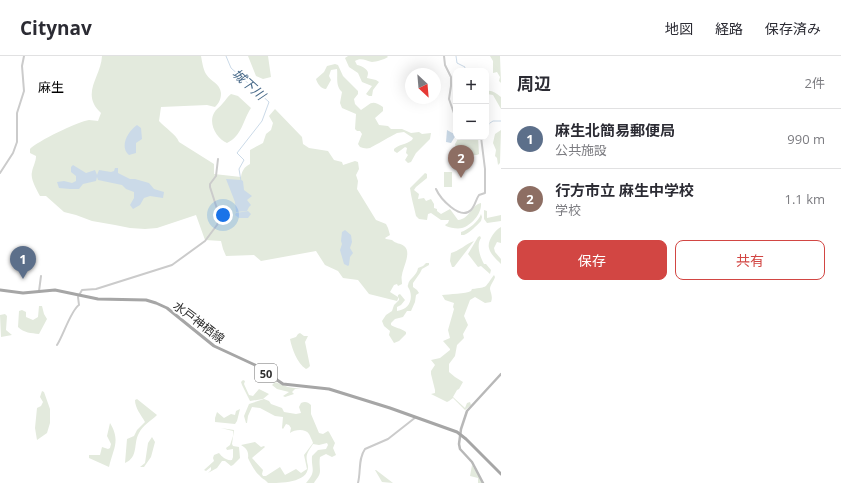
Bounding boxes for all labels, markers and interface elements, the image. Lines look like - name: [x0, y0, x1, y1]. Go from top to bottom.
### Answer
- text: Citynav: [20, 15, 92, 41]
- text: 地図: [665, 19, 693, 38]
- text: 経路: [715, 19, 743, 38]
- text: 保存済み: [765, 19, 821, 38]
- water label: 城下川: [228, 64, 271, 105]
- north arrow: [405, 68, 441, 104]
- map controls: [453, 68, 489, 140]
- button: +: [453, 68, 489, 104]
- text: 周辺: [517, 72, 551, 95]
- text: 2件: [805, 74, 825, 92]
- district label: 麻生: [38, 78, 64, 96]
- button: −: [453, 104, 489, 140]
- text: 麻生北簡易郵便局: [555, 120, 675, 140]
- text: 1: [526, 130, 534, 148]
- text: 990 m: [787, 130, 825, 148]
- text: 公共施設: [555, 141, 607, 159]
- pin: 2: [448, 145, 474, 178]
- text: 行方市立 麻生中学校: [555, 180, 694, 200]
- text: 2: [526, 190, 534, 208]
- text: 1.1 km: [784, 190, 825, 208]
- text: 学校: [555, 201, 581, 219]
- your location: [213, 205, 233, 225]
- button: 保存: [517, 240, 667, 280]
- button: 共有: [675, 240, 825, 280]
- pin: 1: [10, 246, 36, 279]
- street label: 水戸神栖線: [170, 297, 228, 347]
- road number: 50: [255, 364, 277, 382]

